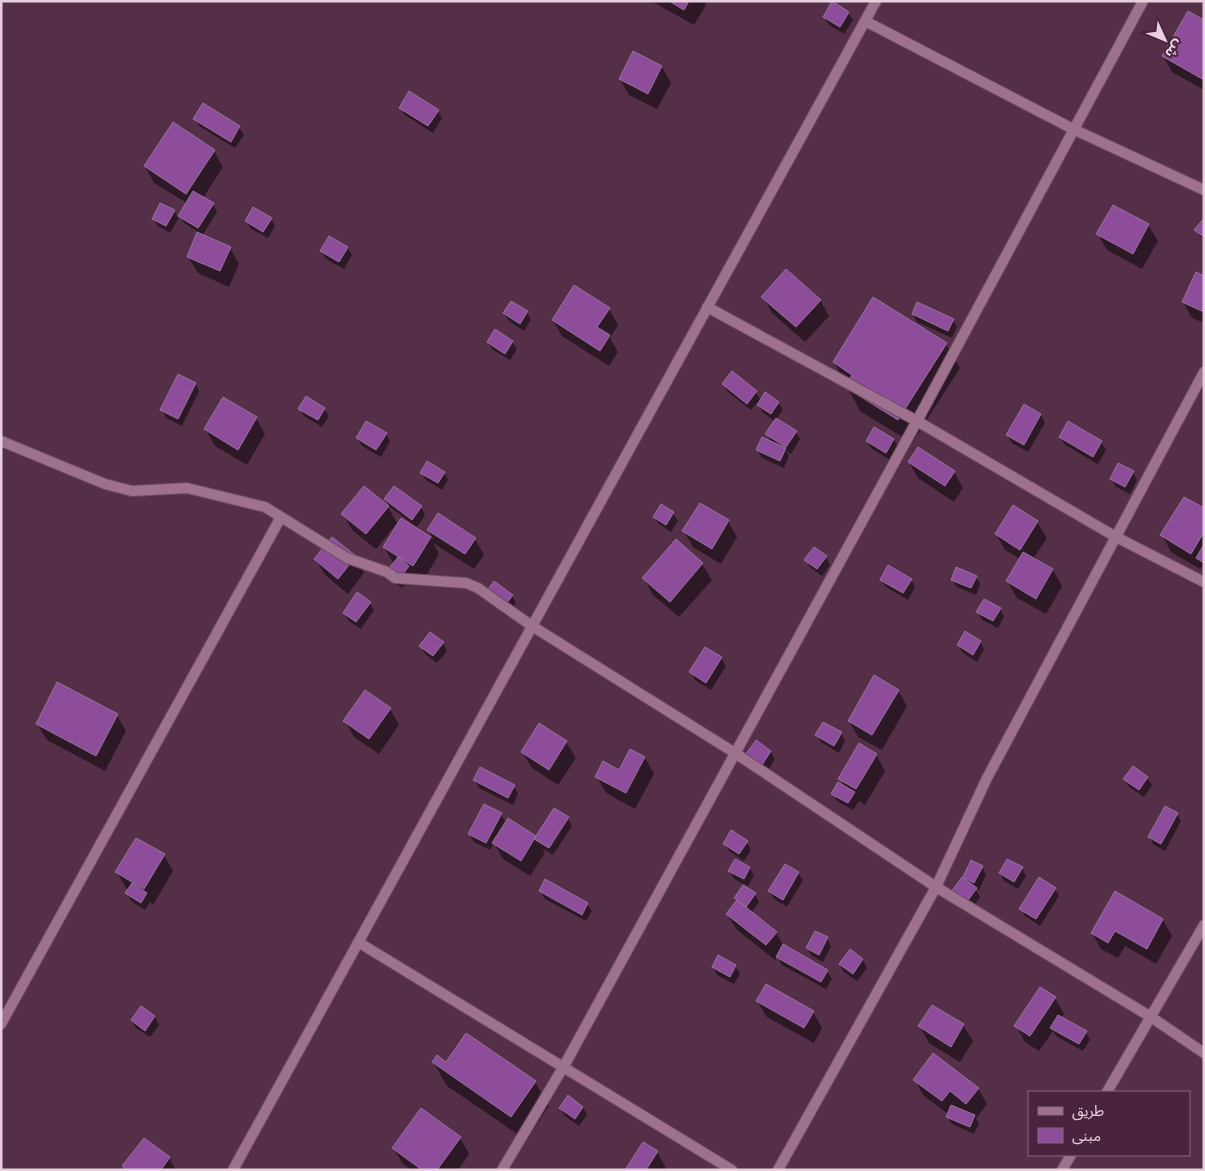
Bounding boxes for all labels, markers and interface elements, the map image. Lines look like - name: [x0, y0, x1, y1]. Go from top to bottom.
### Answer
- north arrow: [1140, 15, 1190, 65]
- text: ش: [1162, 37, 1187, 61]
- legend: [1028, 1091, 1190, 1156]
- text: طريق: [1072, 1102, 1104, 1121]
- text: مبنى: [1072, 1127, 1101, 1145]

